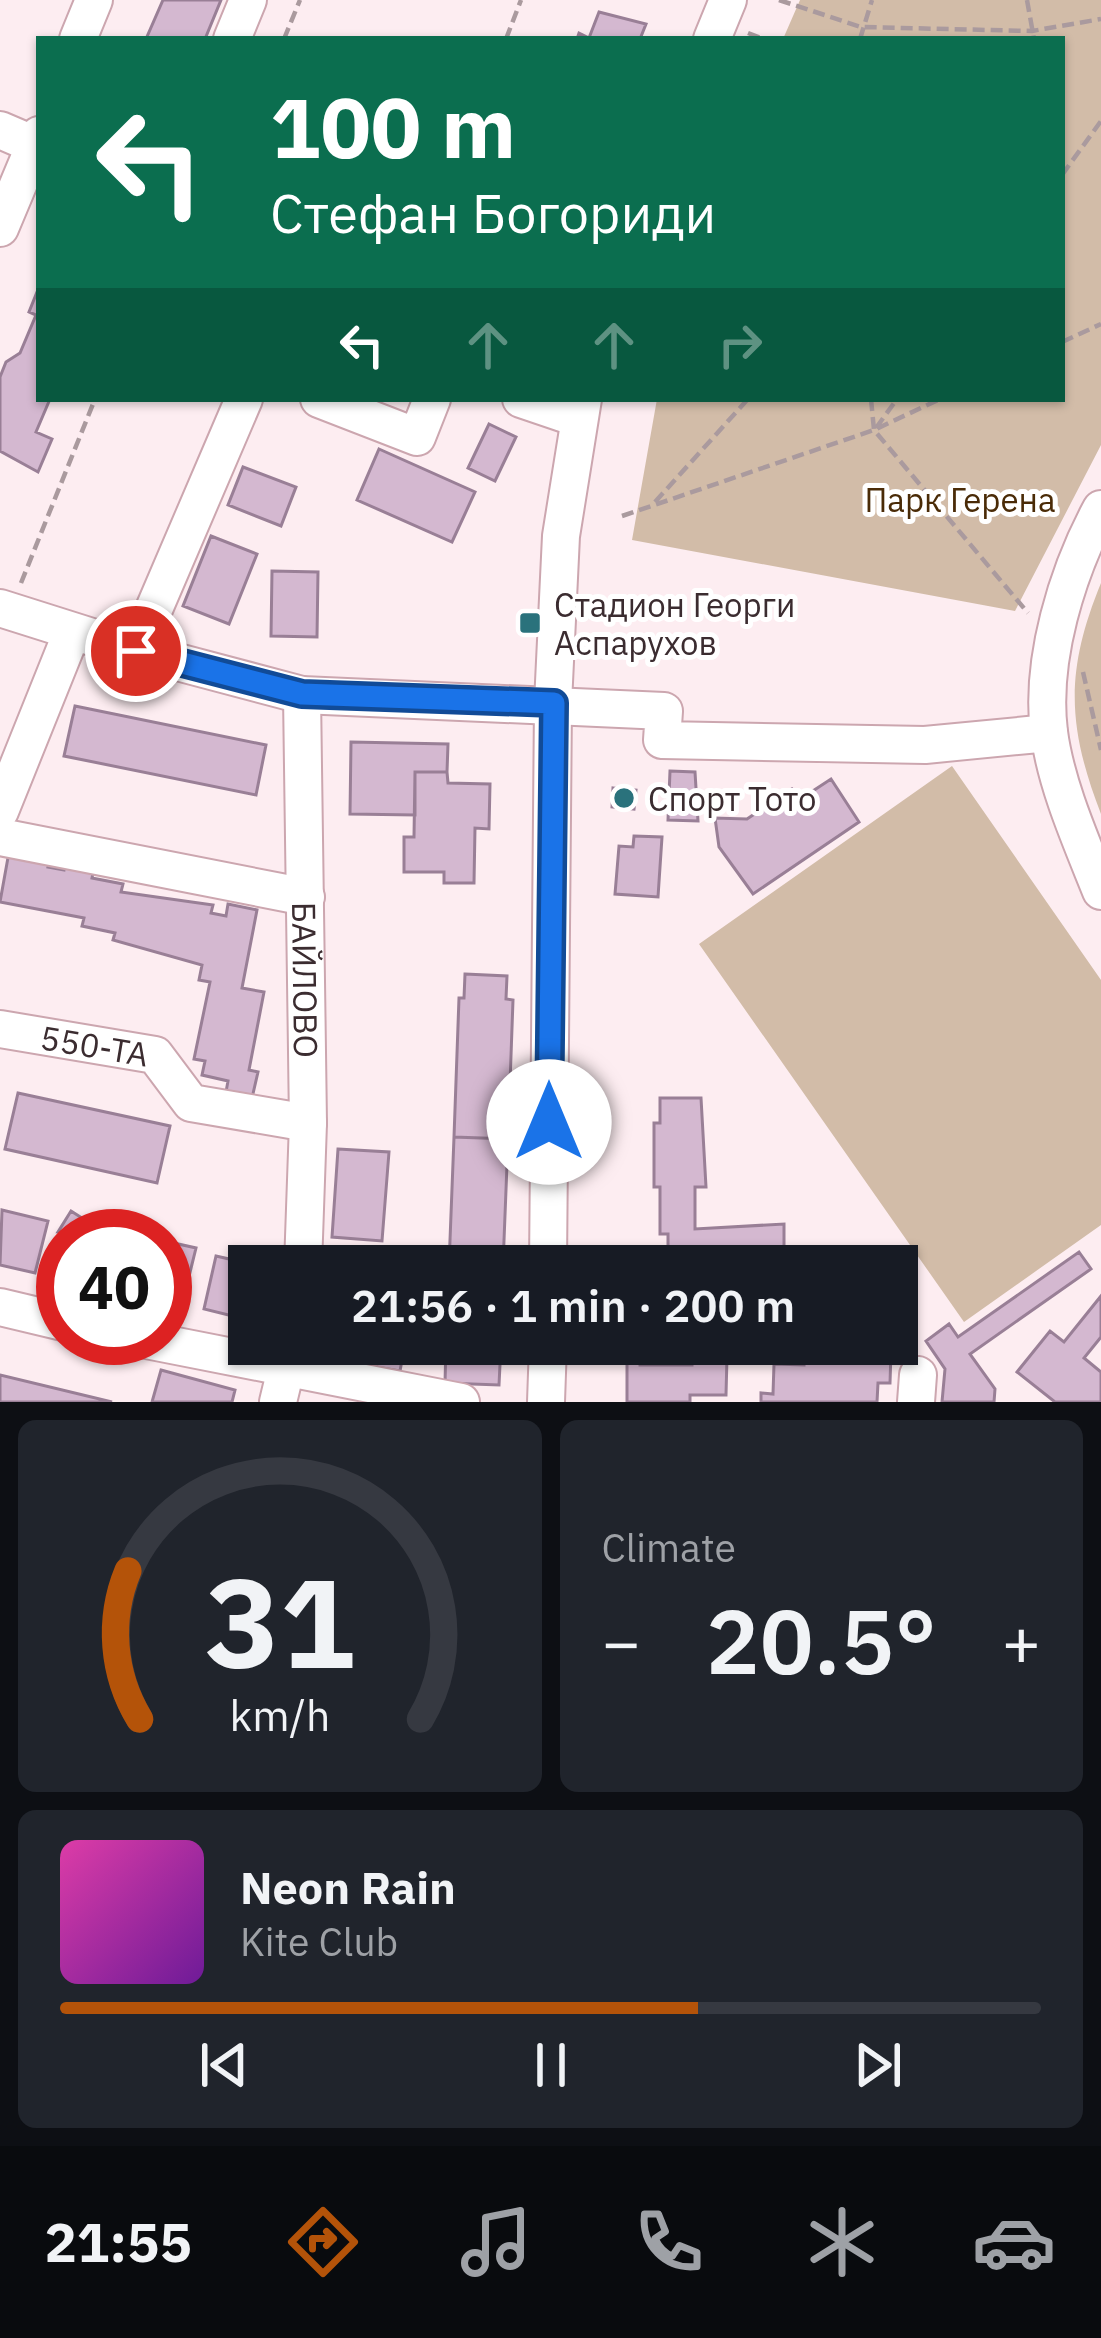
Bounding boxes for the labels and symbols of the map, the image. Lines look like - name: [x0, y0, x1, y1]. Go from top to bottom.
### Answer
- park label: Парк Герена: [864, 478, 1056, 521]
- place label: Стадион Георги Аспарухов: [554, 583, 795, 664]
- pin: [85, 600, 187, 702]
- marker: Стадион Георги Аспарухов: [517, 610, 543, 636]
- place label: Спорт Тото: [648, 777, 816, 820]
- marker: Спорт Тото: [611, 785, 637, 811]
- street label: БАЙЛОВО: [283, 902, 329, 1058]
- street label: 550-ТА: [37, 1015, 152, 1075]
- position arrow: [486, 1059, 612, 1185]
- speed limit sign: 40: [36, 1209, 192, 1365]

